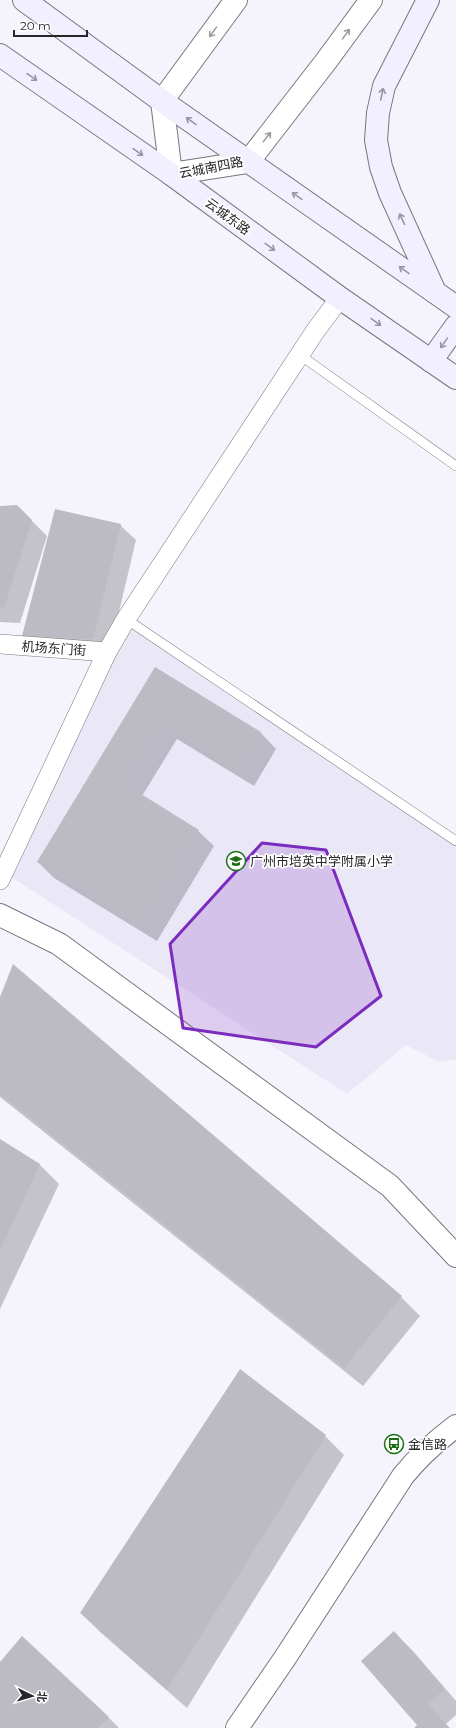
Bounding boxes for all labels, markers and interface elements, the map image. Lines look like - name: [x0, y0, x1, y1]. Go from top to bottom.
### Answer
- scale bar: [14, 12, 87, 38]
- text: 20 m: [20, 18, 51, 33]
- one-way arrow: [208, 26, 217, 37]
- one-way arrow: [342, 29, 350, 40]
- one-way arrow: [26, 73, 37, 81]
- one-way arrow: [378, 88, 386, 101]
- one-way arrow: [185, 117, 196, 125]
- one-way arrow: [263, 132, 271, 143]
- one-way arrow: [133, 148, 144, 156]
- street label: 云城南四路: [178, 153, 244, 181]
- one-way arrow: [292, 192, 303, 200]
- street label: 云城东路: [202, 194, 254, 238]
- one-way arrow: [398, 214, 405, 226]
- one-way arrow: [264, 243, 275, 251]
- one-way arrow: [398, 266, 409, 274]
- one-way arrow: [370, 318, 381, 326]
- one-way arrow: [440, 337, 448, 348]
- street label: 机场东门街: [21, 638, 87, 658]
- school or university icon: 广州市培英中学附属小学: [225, 850, 247, 872]
- place label: 广州市培英中学附属小学: [250, 853, 393, 869]
- bus stop icon: 金信路: [383, 1433, 405, 1455]
- place label: 金信路: [408, 1436, 447, 1452]
- north arrow: [12, 1676, 52, 1716]
- text: 北: [35, 1691, 49, 1703]

